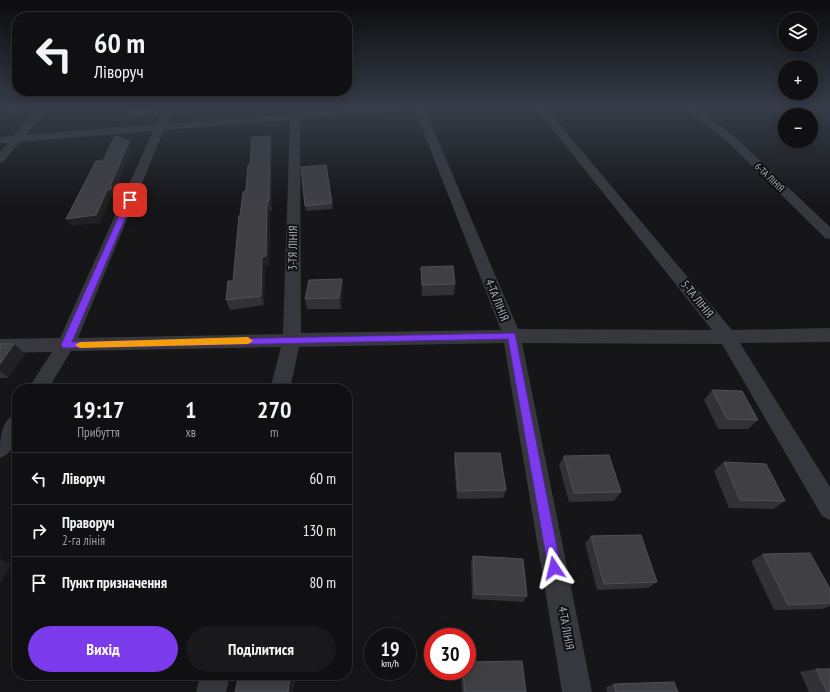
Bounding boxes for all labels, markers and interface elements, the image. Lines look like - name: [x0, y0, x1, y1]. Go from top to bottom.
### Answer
- map controls: [778, 12, 818, 148]
- button: layers: [778, 12, 818, 52]
- text: 60 m: [94, 24, 145, 61]
- icon: left: [28, 28, 80, 80]
- text: Ліворуч: [94, 60, 144, 83]
- button: +: [778, 60, 818, 100]
- button: −: [778, 108, 818, 148]
- street label: 6-ТА ЛІНІЯ: [752, 160, 787, 195]
- pin: [113, 183, 147, 217]
- icon: arrive: [119, 189, 141, 211]
- street label: 3-ТЯ ЛІНІЯ: [285, 226, 300, 270]
- street label: 4-ТА ЛІНІЯ: [482, 277, 513, 323]
- street label: 5-ТА ЛІНІЯ: [678, 277, 717, 320]
- text: 19:17: [73, 394, 124, 425]
- text: 1: [185, 394, 196, 425]
- text: 270: [257, 394, 291, 425]
- text: Прибуття: [77, 424, 120, 441]
- text: хв: [185, 424, 196, 441]
- text: m: [270, 424, 278, 441]
- icon: left: [28, 468, 50, 490]
- text: Ліворуч: [62, 469, 105, 488]
- text: 60 m: [310, 469, 336, 488]
- text: Праворуч: [62, 513, 115, 532]
- icon: right: [28, 520, 50, 542]
- text: 130 m: [303, 521, 336, 540]
- text: 2-га лінія: [62, 532, 105, 549]
- position arrow: [533, 547, 575, 589]
- icon: arrive: [28, 572, 50, 594]
- text: Пункт призначення: [62, 573, 167, 592]
- text: 80 m: [310, 573, 336, 592]
- street label: 4-ТА ЛІНІЯ: [555, 605, 578, 651]
- button: Вихід: [28, 626, 178, 672]
- button: Поділитися: [186, 626, 336, 672]
- speed limit sign: 30: [424, 628, 476, 680]
- text: 19: [380, 636, 400, 662]
- text: km/h: [381, 657, 399, 670]

